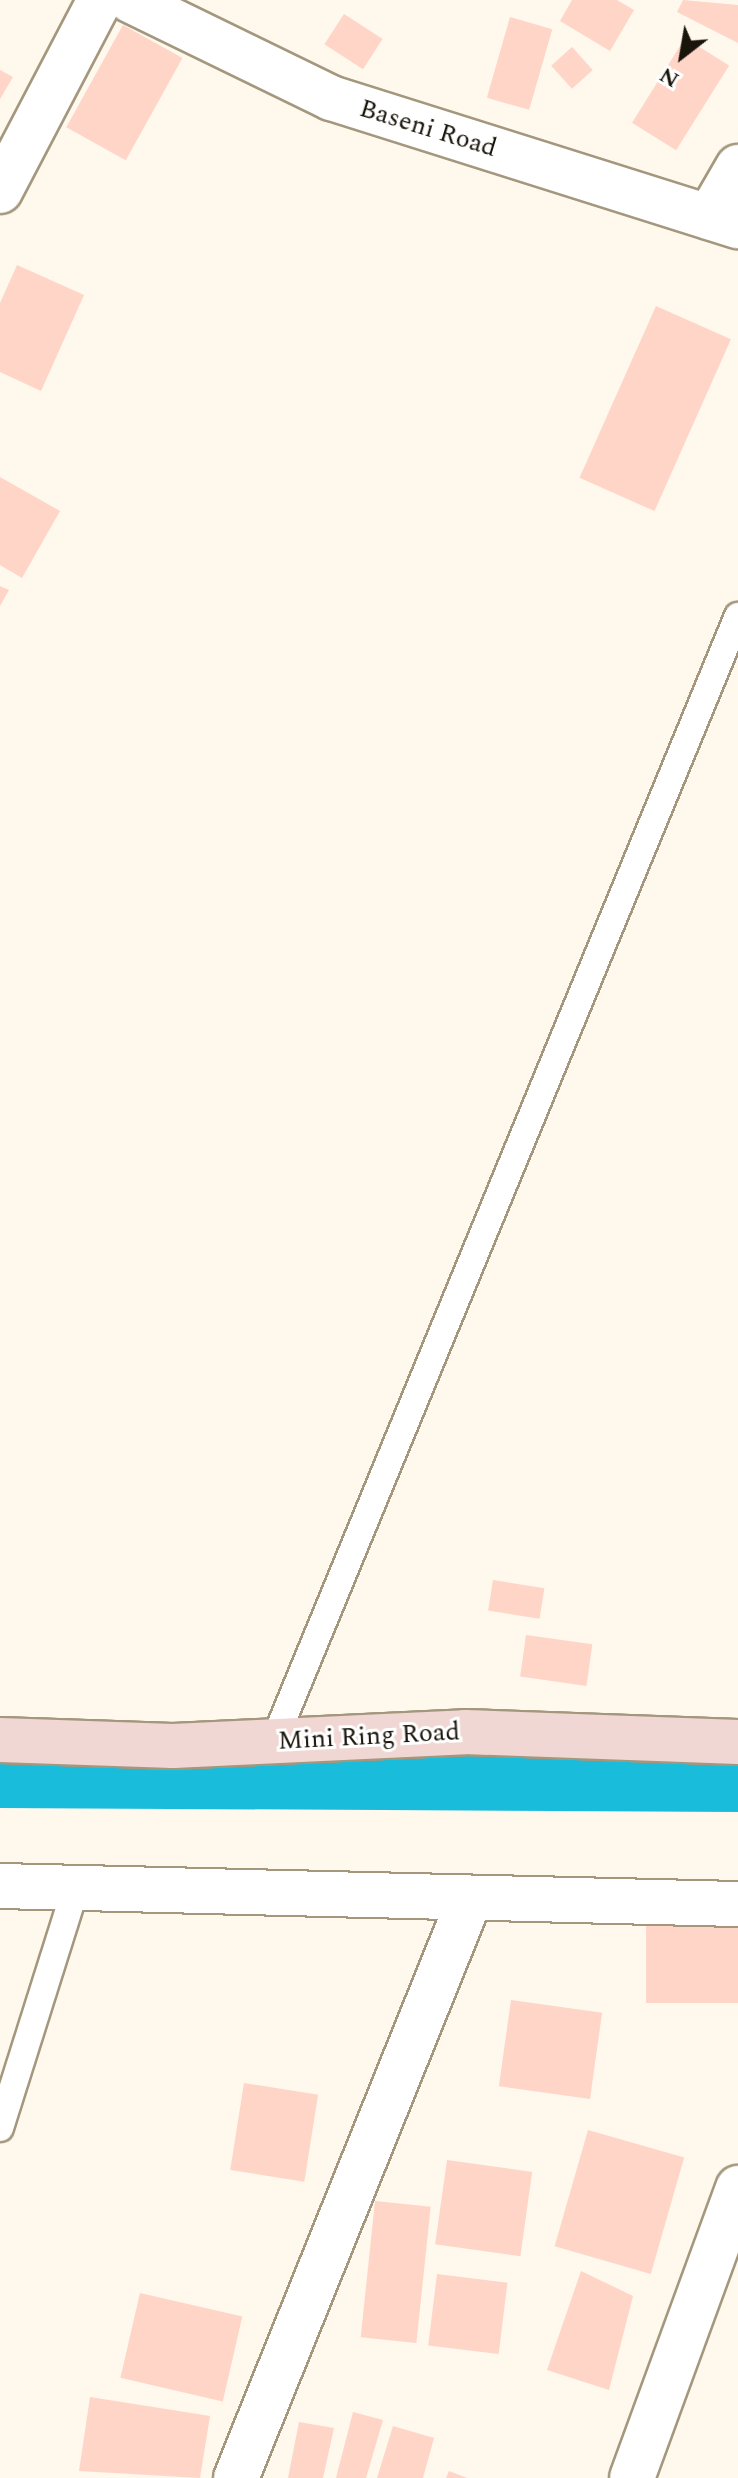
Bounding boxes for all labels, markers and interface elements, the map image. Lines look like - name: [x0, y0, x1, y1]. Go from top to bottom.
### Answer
- north arrow: [642, 16, 722, 96]
- text: N: [653, 58, 686, 96]
- street label: Baseni Road: [356, 93, 500, 165]
- street label: Mini Ring Road: [277, 1717, 461, 1757]

